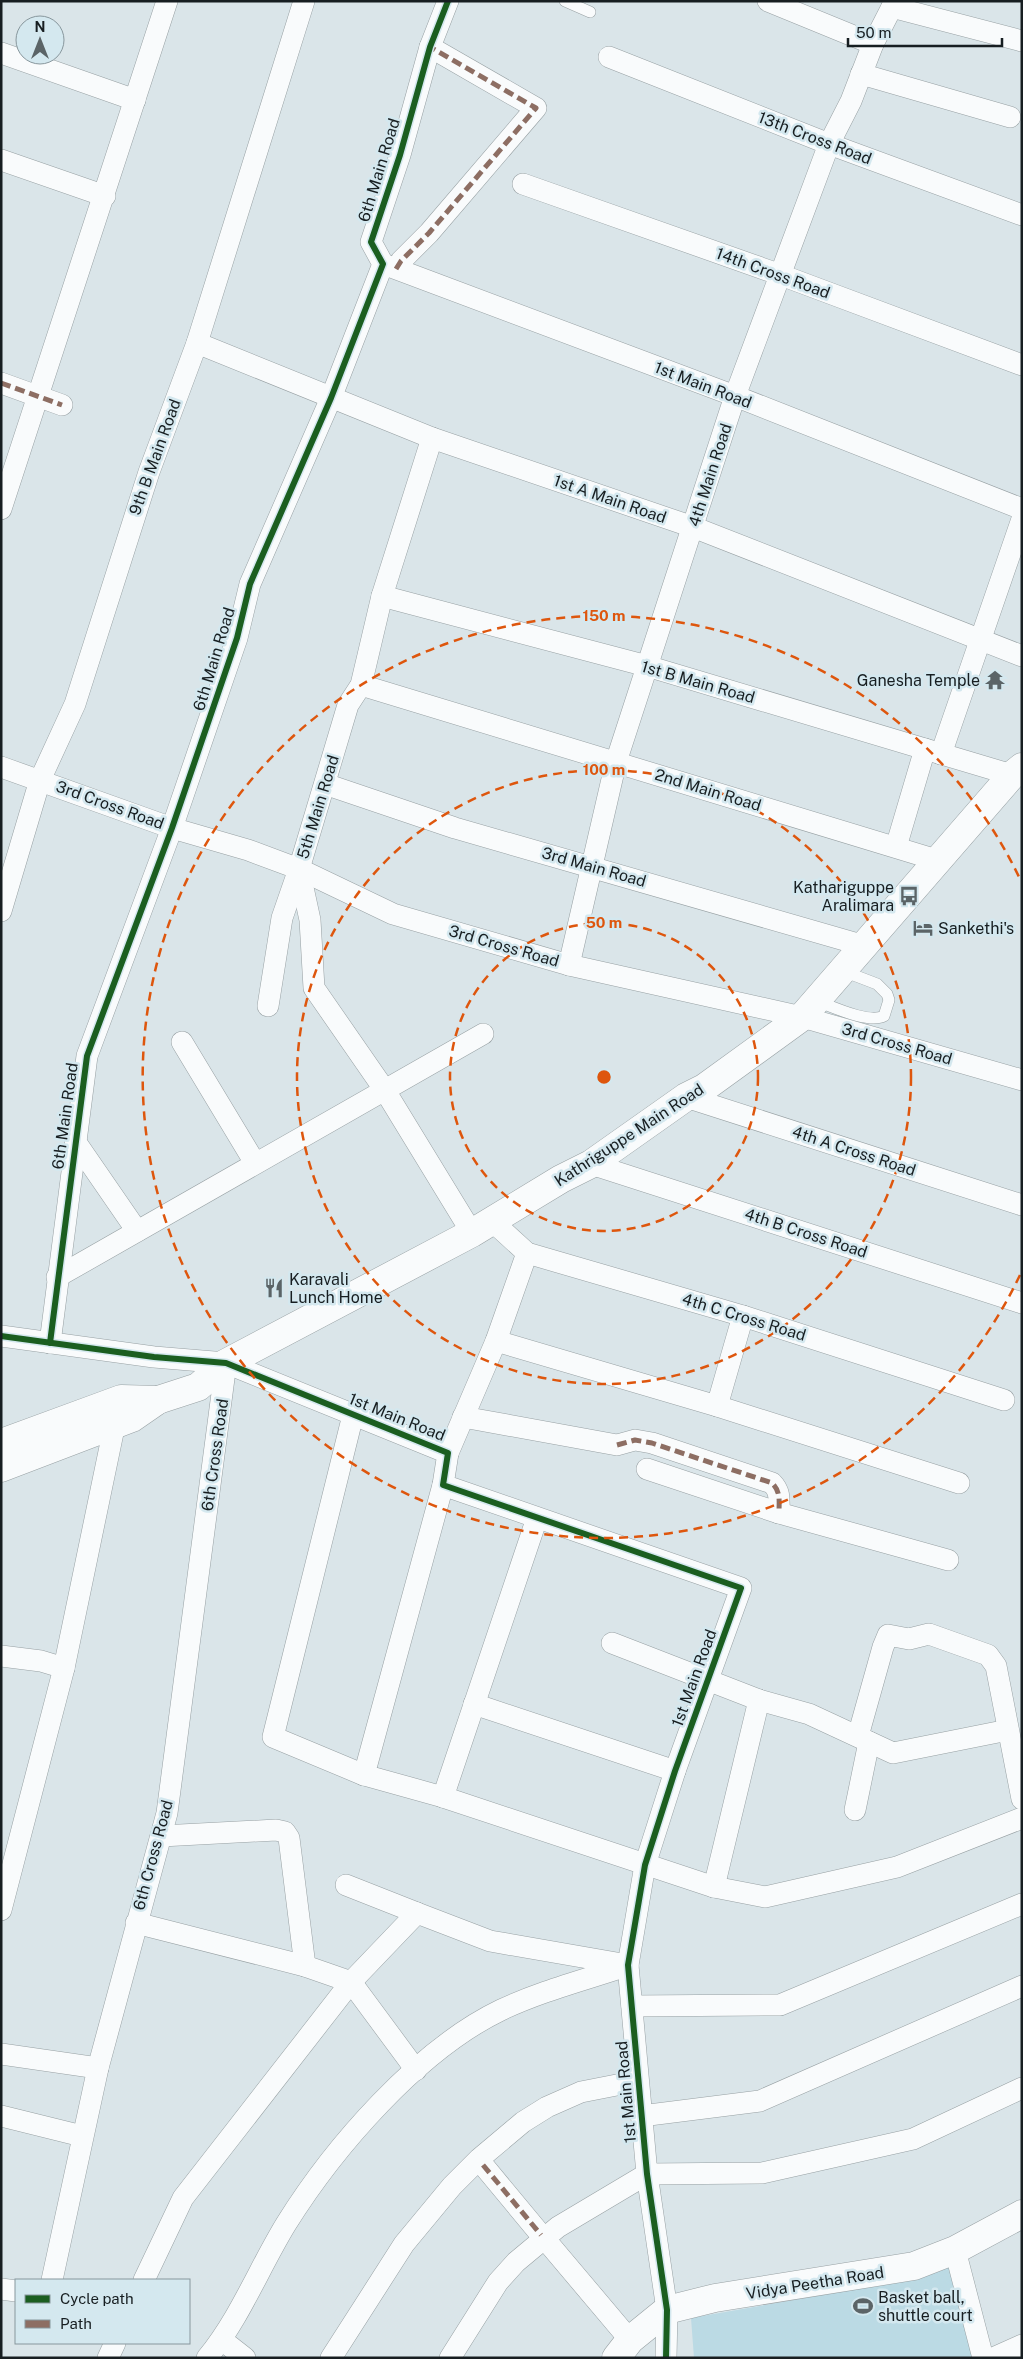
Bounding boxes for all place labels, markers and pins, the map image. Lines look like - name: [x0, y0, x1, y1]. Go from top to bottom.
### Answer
- temple icon: Ganesha Temple: [984, 669, 1006, 691]
- place label: Ganesha Temple: [857, 671, 980, 690]
- place label: Kathariguppe Aralimara: [793, 878, 894, 915]
- bus stop icon: Kathariguppe Aralimara: [898, 885, 920, 907]
- hotel icon: Sankethi's: [912, 917, 934, 939]
- place label: Sankethi's: [938, 919, 1014, 938]
- centre of rings: [595, 1068, 613, 1086]
- place label: Karavali Lunch Home: [289, 1270, 383, 1307]
- restaurant icon: Karavali Lunch Home: [263, 1277, 285, 1299]
- place label: Basket ball, shuttle court: [878, 2288, 973, 2325]
- sports icon: Basket ball, shuttle court: [852, 2295, 874, 2317]

